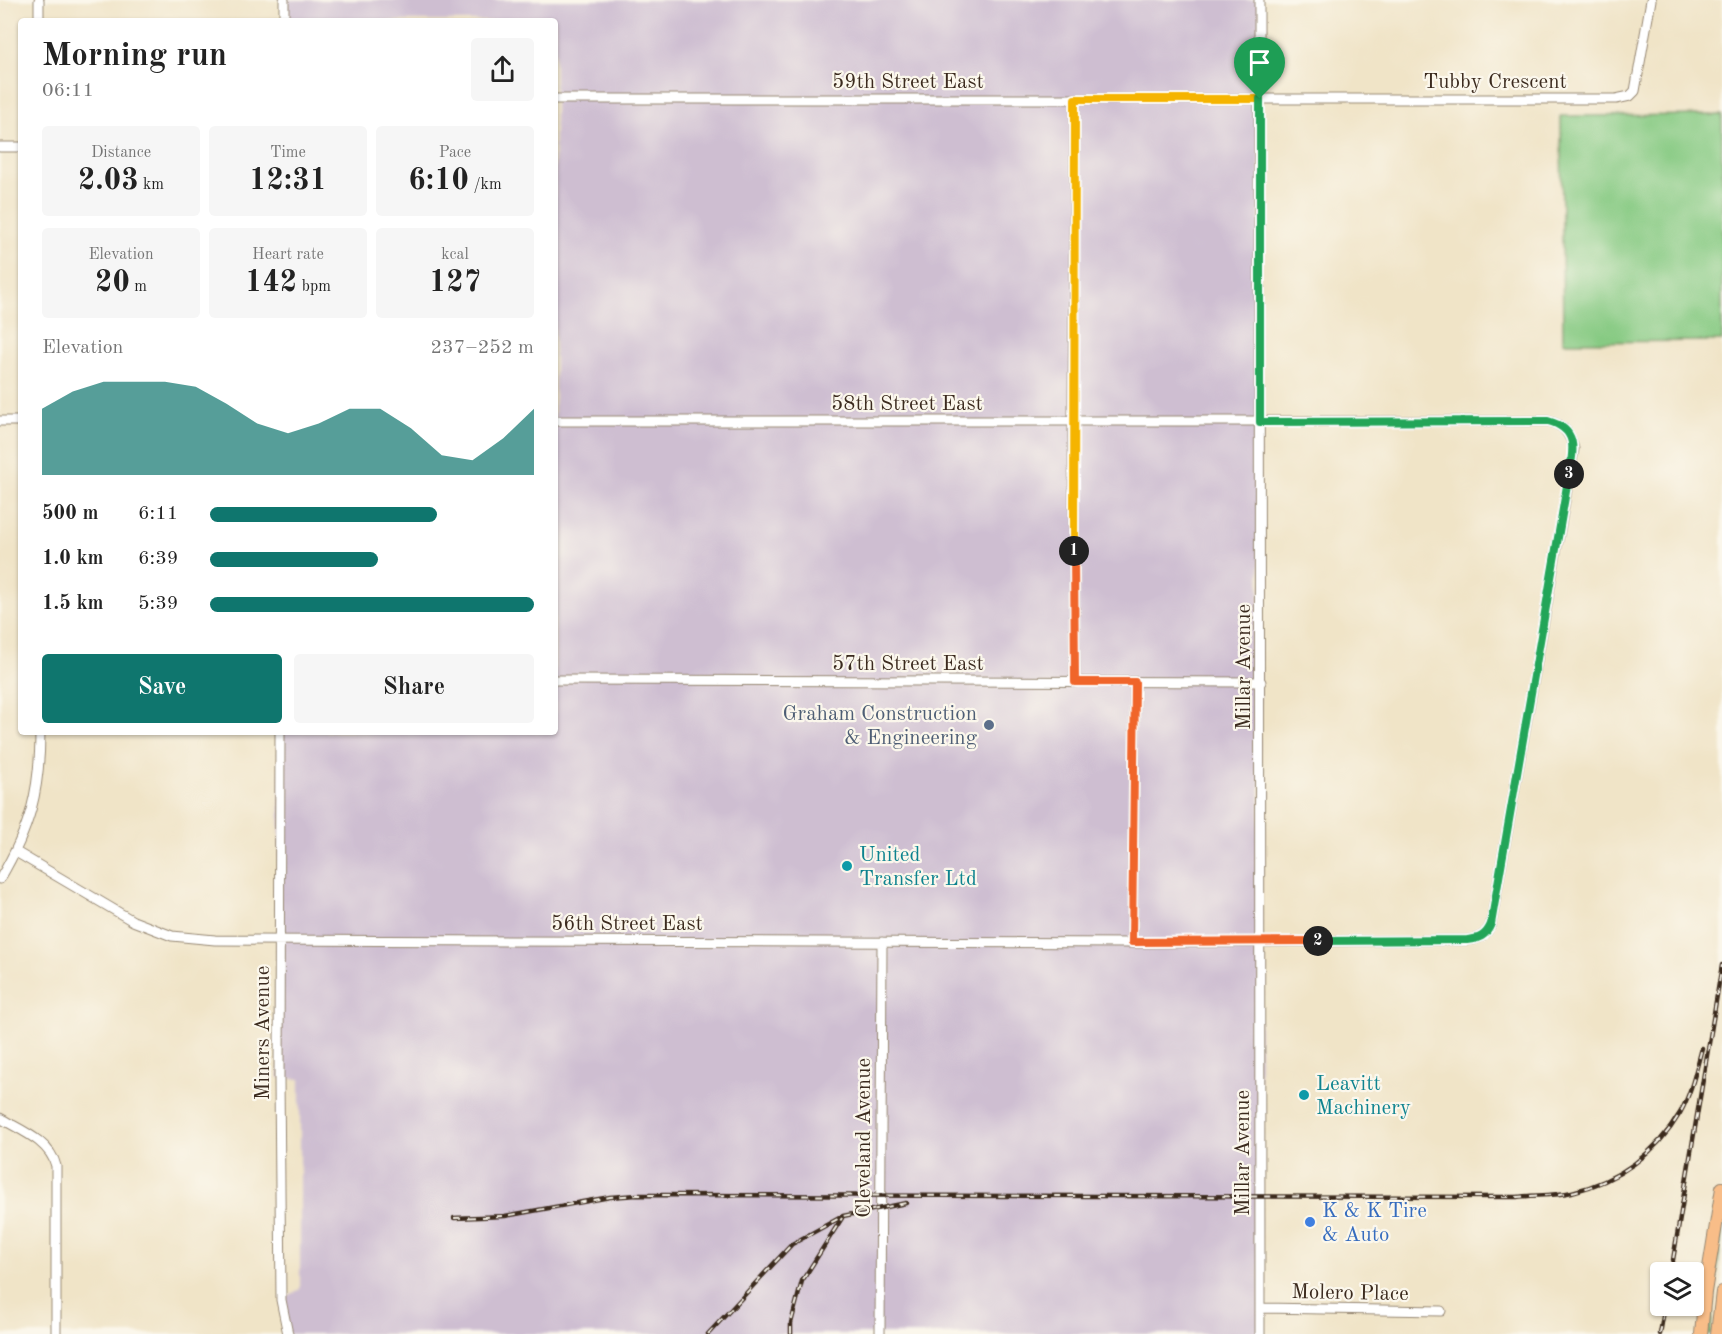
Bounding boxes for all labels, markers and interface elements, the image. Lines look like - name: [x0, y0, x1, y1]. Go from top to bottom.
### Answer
- pin: [1234, 37, 1285, 99]
- button: share: [471, 38, 534, 101]
- text: Morning run: [42, 40, 227, 73]
- icon: arrive: [1243, 46, 1276, 79]
- street label: 59th Street East: [832, 72, 984, 93]
- street label: Tubby Crescent: [1423, 72, 1567, 93]
- text: 06:11: [42, 81, 94, 101]
- text: Distance: [91, 145, 151, 161]
- text: Time: [270, 145, 306, 161]
- text: Pace: [439, 145, 471, 161]
- text: 2.03: [78, 166, 139, 196]
- text: 12:31: [249, 166, 327, 196]
- text: 6:10: [408, 166, 469, 196]
- text: km: [139, 177, 164, 193]
- text: /km: [469, 177, 502, 193]
- text: Elevation: [88, 247, 154, 263]
- text: Heart rate: [252, 247, 324, 263]
- text: kcal: [441, 247, 469, 263]
- text: 20: [95, 268, 130, 298]
- text: 142: [245, 268, 297, 298]
- text: 127: [429, 268, 481, 298]
- text: m: [130, 279, 147, 295]
- text: bpm: [297, 279, 331, 295]
- text: Elevation: [42, 338, 123, 358]
- text: 237–252 m: [431, 338, 534, 358]
- street label: 58th Street East: [831, 394, 983, 415]
- pin: 3: [1554, 459, 1584, 489]
- text: 3: [1564, 466, 1574, 482]
- text: 500 m: [42, 504, 98, 524]
- text: 6:11: [138, 504, 178, 524]
- pin: 1: [1059, 536, 1089, 566]
- text: 1: [1069, 543, 1079, 559]
- text: 1.0 km: [42, 549, 104, 569]
- text: 6:39: [138, 549, 178, 569]
- text: 1.5 km: [42, 594, 104, 614]
- text: 5:39: [138, 594, 178, 614]
- street label: Millar Avenue: [1234, 604, 1255, 730]
- button: Save: [42, 654, 282, 723]
- button: Share: [294, 654, 534, 723]
- street label: 57th Street East: [832, 654, 984, 675]
- place label: Graham Construction & Engineering: [782, 704, 978, 749]
- marker: Graham Construction & Engineering: [982, 718, 996, 732]
- place label: United Transfer Ltd: [859, 845, 977, 890]
- marker: United Transfer Ltd: [840, 859, 854, 873]
- street label: 56th Street East: [551, 914, 703, 935]
- pin: 2: [1303, 926, 1333, 956]
- text: 2: [1313, 933, 1323, 949]
- street label: Miners Avenue: [253, 966, 274, 1100]
- street label: Cleveland Avenue: [854, 1058, 875, 1218]
- place label: Leavitt Machinery: [1316, 1074, 1411, 1119]
- marker: Leavitt Machinery: [1297, 1088, 1311, 1102]
- street label: Millar Avenue: [1233, 1090, 1254, 1216]
- place label: K & K Tire & Auto: [1322, 1201, 1427, 1246]
- marker: K & K Tire & Auto: [1303, 1215, 1317, 1229]
- map controls: [1650, 1262, 1704, 1316]
- button: layers: [1650, 1262, 1704, 1316]
- street label: Molero Place: [1291, 1282, 1409, 1305]

